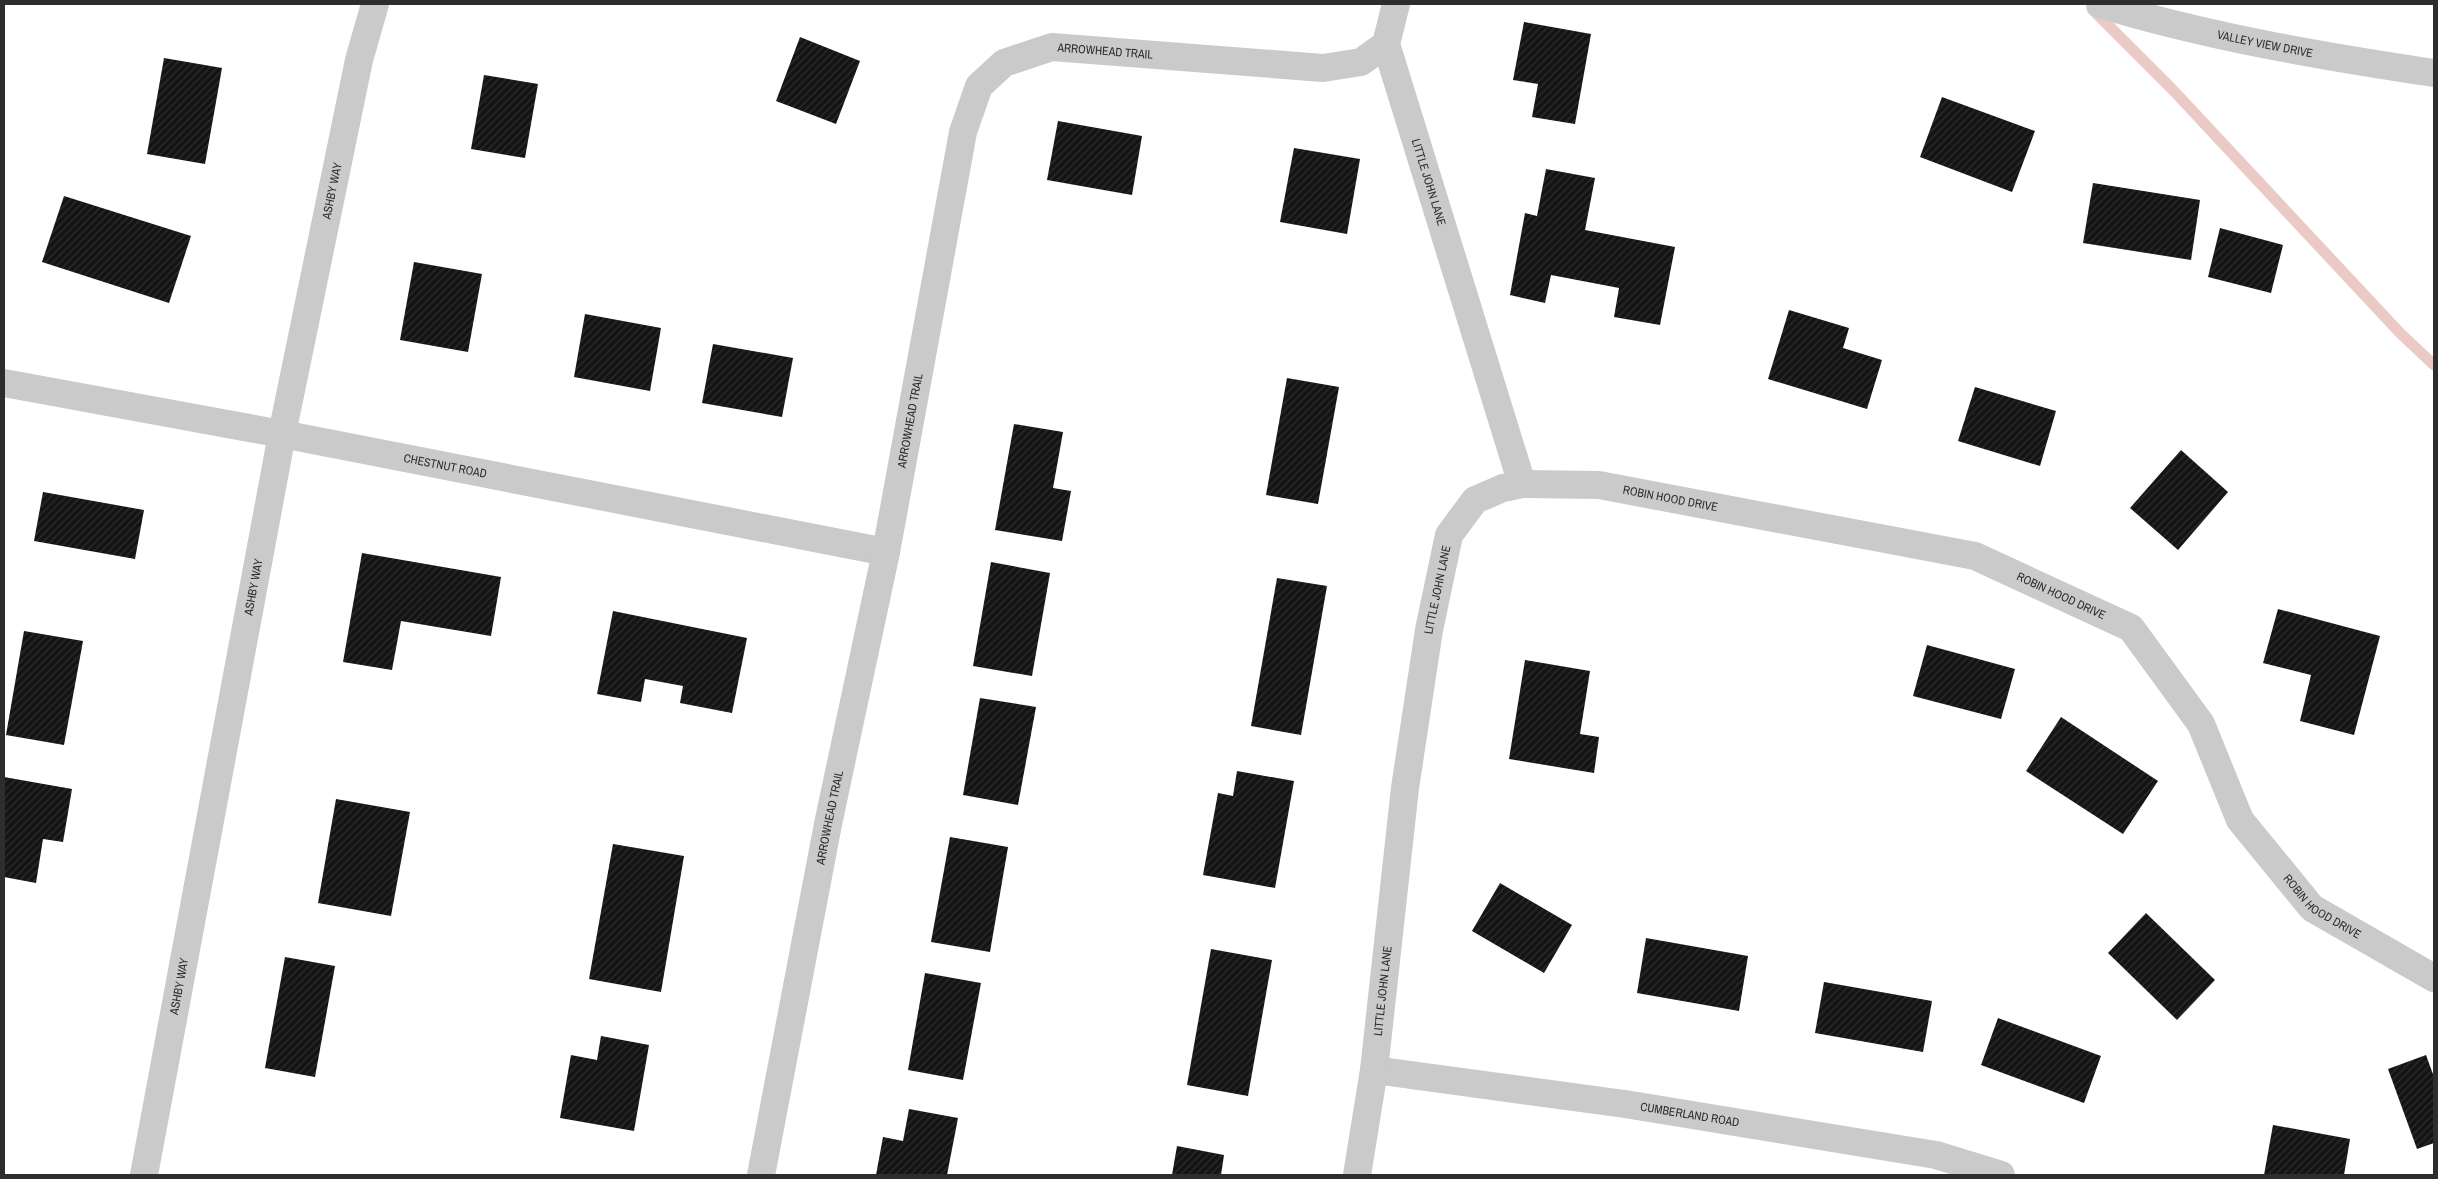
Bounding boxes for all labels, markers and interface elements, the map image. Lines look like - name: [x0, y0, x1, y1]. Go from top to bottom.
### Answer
- street label: VALLEY VIEW DRIVE: [2216, 27, 2314, 61]
- street label: ARROWHEAD TRAIL: [1056, 39, 1154, 63]
- street label: LITTLE JOHN LANE: [1408, 137, 1450, 228]
- street label: ASHBY WAY: [318, 161, 346, 222]
- street label: ARROWHEAD TRAIL: [893, 372, 927, 470]
- street label: CHESTNUT ROAD: [402, 450, 488, 482]
- street label: ROBIN HOOD DRIVE: [1621, 482, 1719, 515]
- street label: LITTLE JOHN LANE: [1420, 544, 1455, 635]
- street label: ASHBY WAY: [240, 557, 267, 618]
- street label: ROBIN HOOD DRIVE: [2014, 568, 2108, 623]
- street label: ARROWHEAD TRAIL: [812, 769, 847, 867]
- street label: ROBIN HOOD DRIVE: [2280, 871, 2364, 942]
- street label: LITTLE JOHN LANE: [1370, 945, 1396, 1037]
- street label: ASHBY WAY: [166, 956, 192, 1017]
- street label: CUMBERLAND ROAD: [1639, 1099, 1741, 1131]

